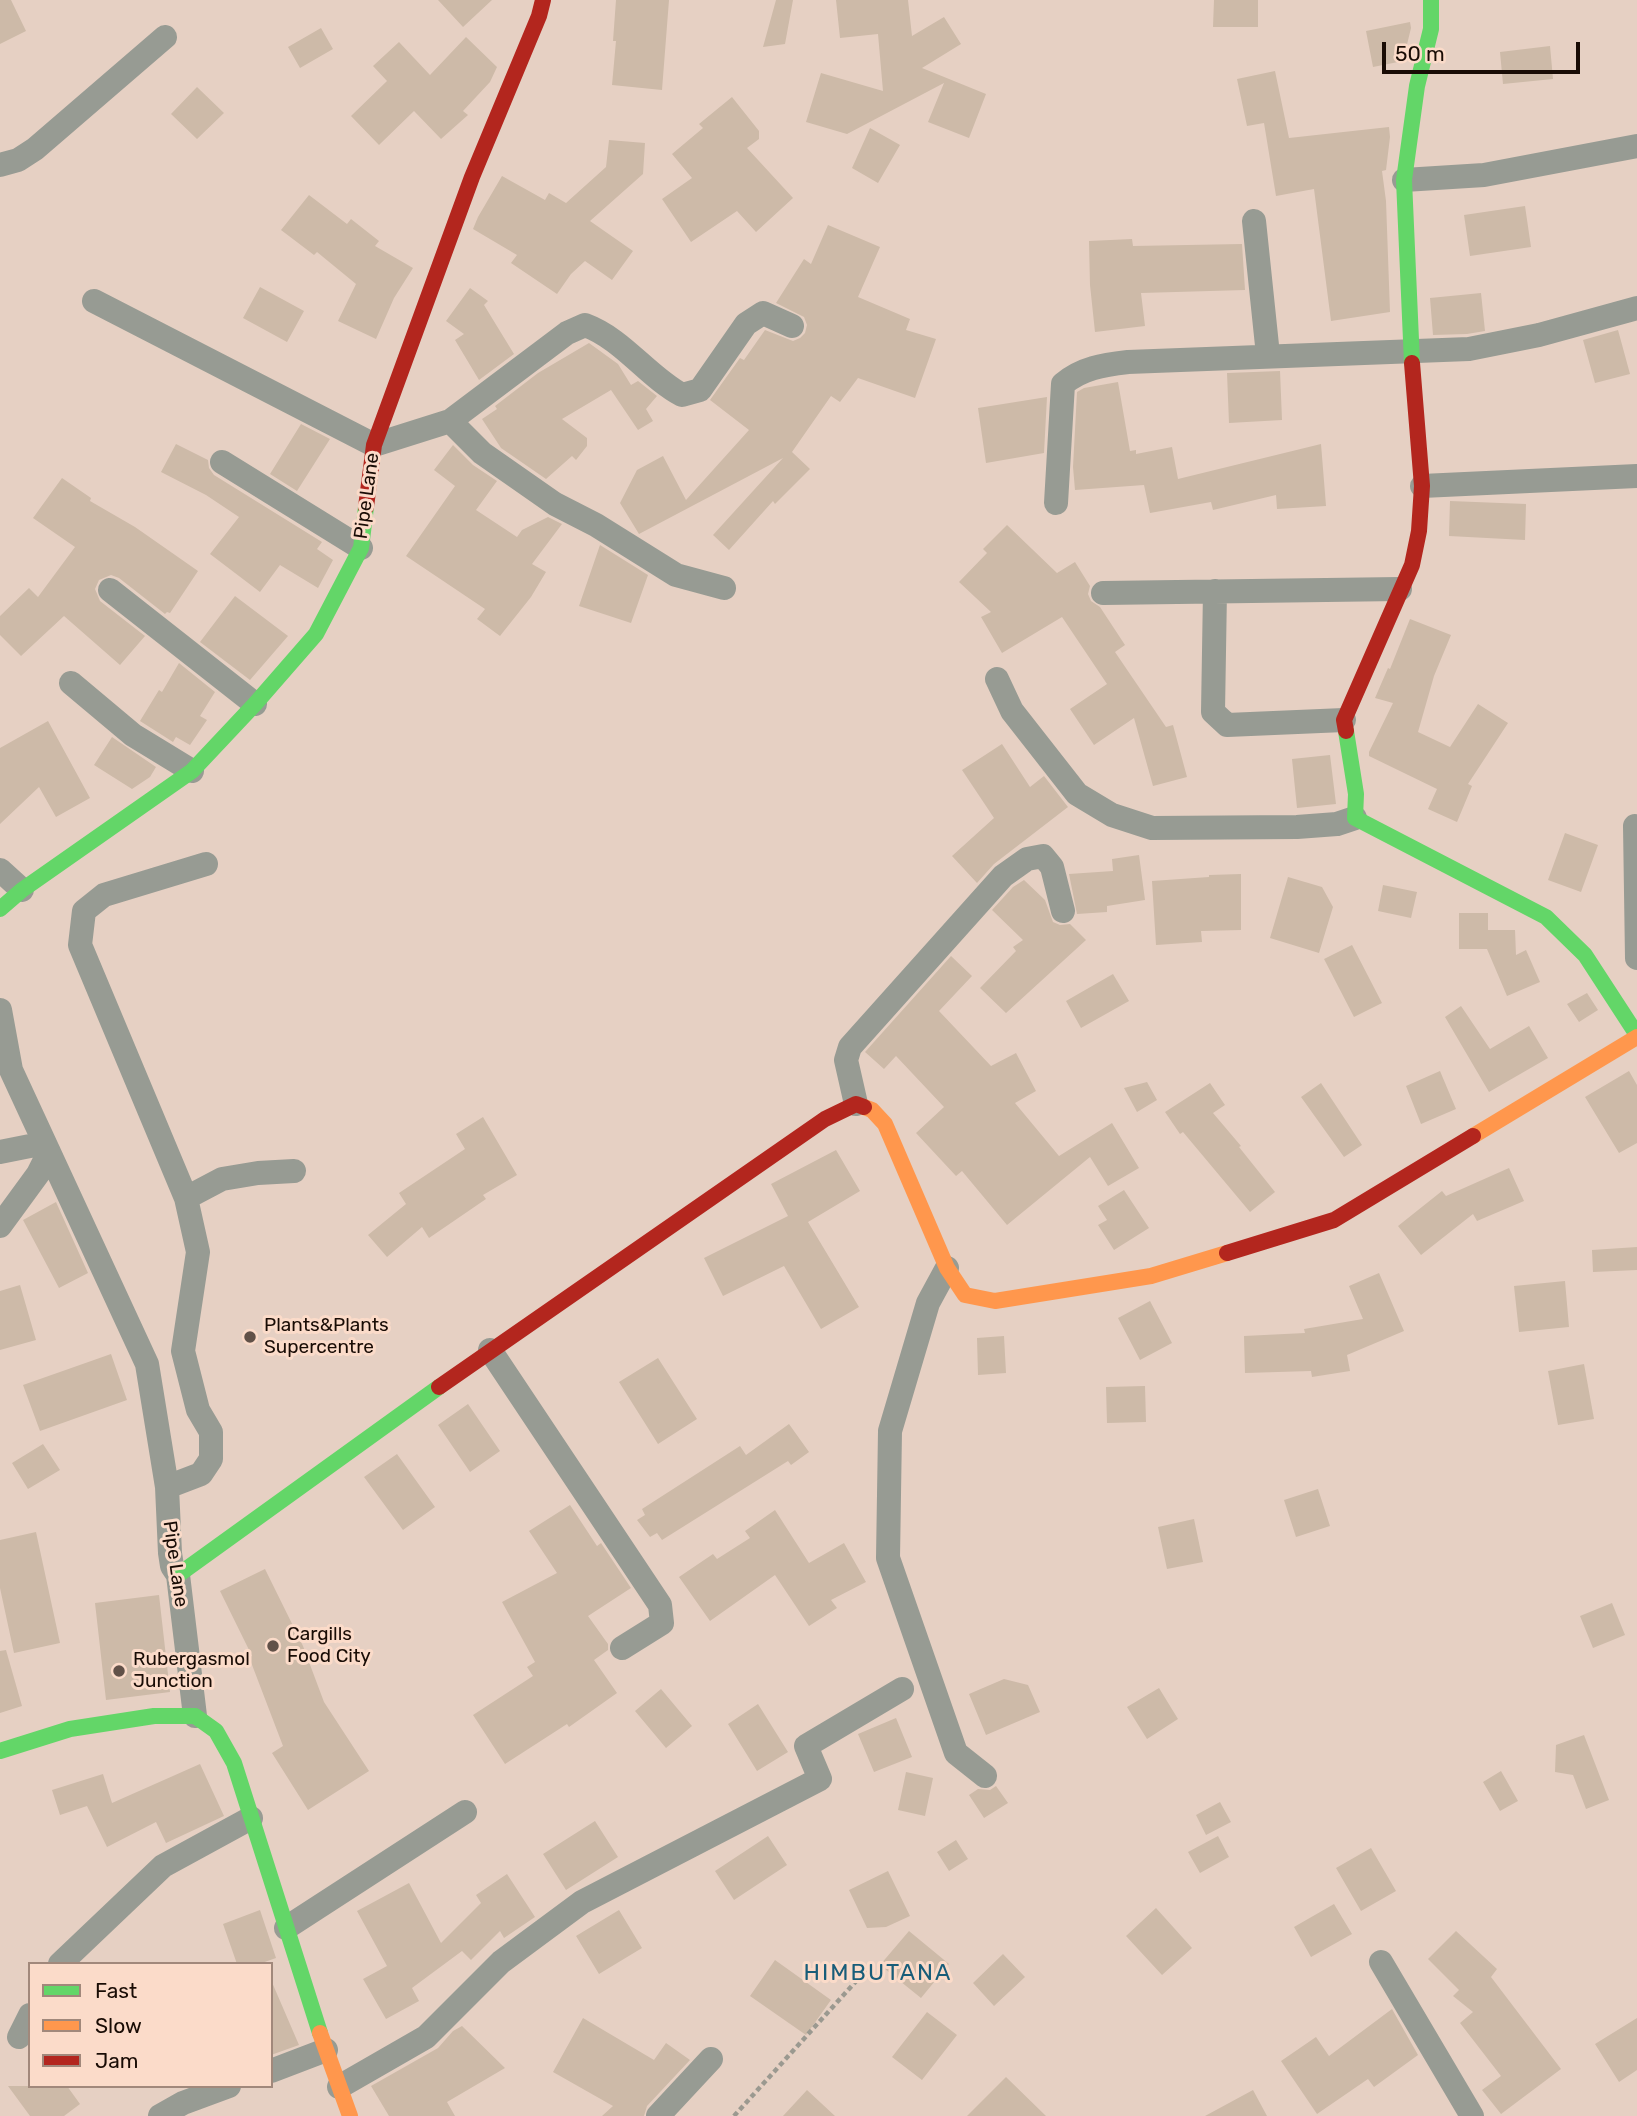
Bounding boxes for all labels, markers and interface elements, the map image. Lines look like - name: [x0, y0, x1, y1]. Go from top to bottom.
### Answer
- scale bar: [1385, 28, 1583, 72]
- text: 50 m: [1395, 41, 1445, 66]
- street label: Pipe Lane: [350, 451, 384, 541]
- place label: Plants&Plants Supercentre: [264, 1315, 389, 1359]
- marker: Plants&Plants Supercentre: [242, 1329, 258, 1345]
- street label: Pipe Lane: [158, 1519, 192, 1609]
- place label: Cargills Food City: [287, 1624, 371, 1668]
- marker: Cargills Food City: [265, 1638, 281, 1654]
- place label: Rubergasmol Junction: [133, 1649, 250, 1693]
- marker: Rubergasmol Junction: [111, 1663, 127, 1679]
- district label: HIMBUTANA: [805, 1959, 951, 1987]
- legend: [28, 1962, 273, 2088]
- text: Fast: [95, 1978, 137, 2003]
- text: Slow: [95, 2013, 142, 2038]
- text: Jam: [95, 2048, 139, 2073]

